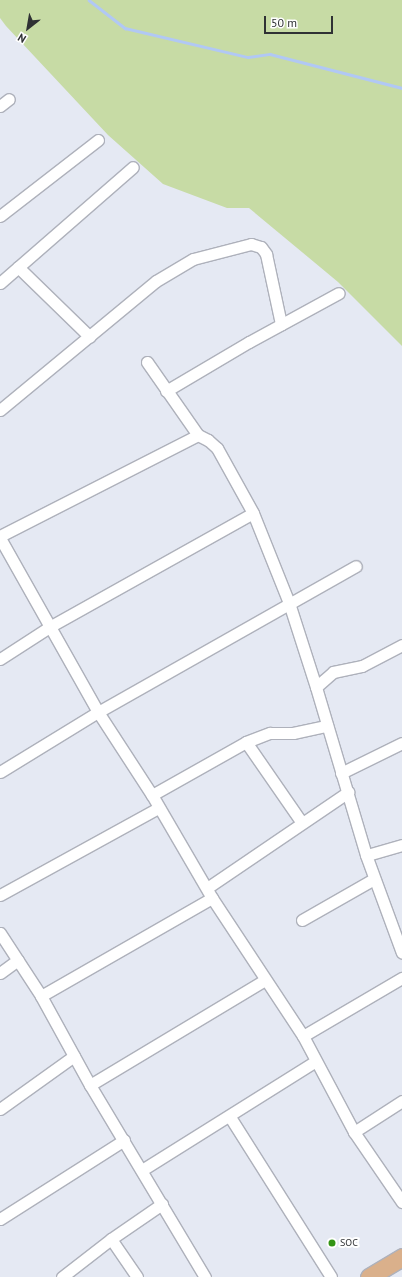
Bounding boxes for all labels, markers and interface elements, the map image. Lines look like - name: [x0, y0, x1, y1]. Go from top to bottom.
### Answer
- north arrow: [8, 8, 48, 48]
- scale bar: [266, 8, 335, 34]
- text: 50 m: [271, 15, 297, 30]
- text: N: [15, 30, 29, 46]
- place label: SOC: [340, 1237, 358, 1249]
- marker: SOC: [327, 1238, 337, 1248]

